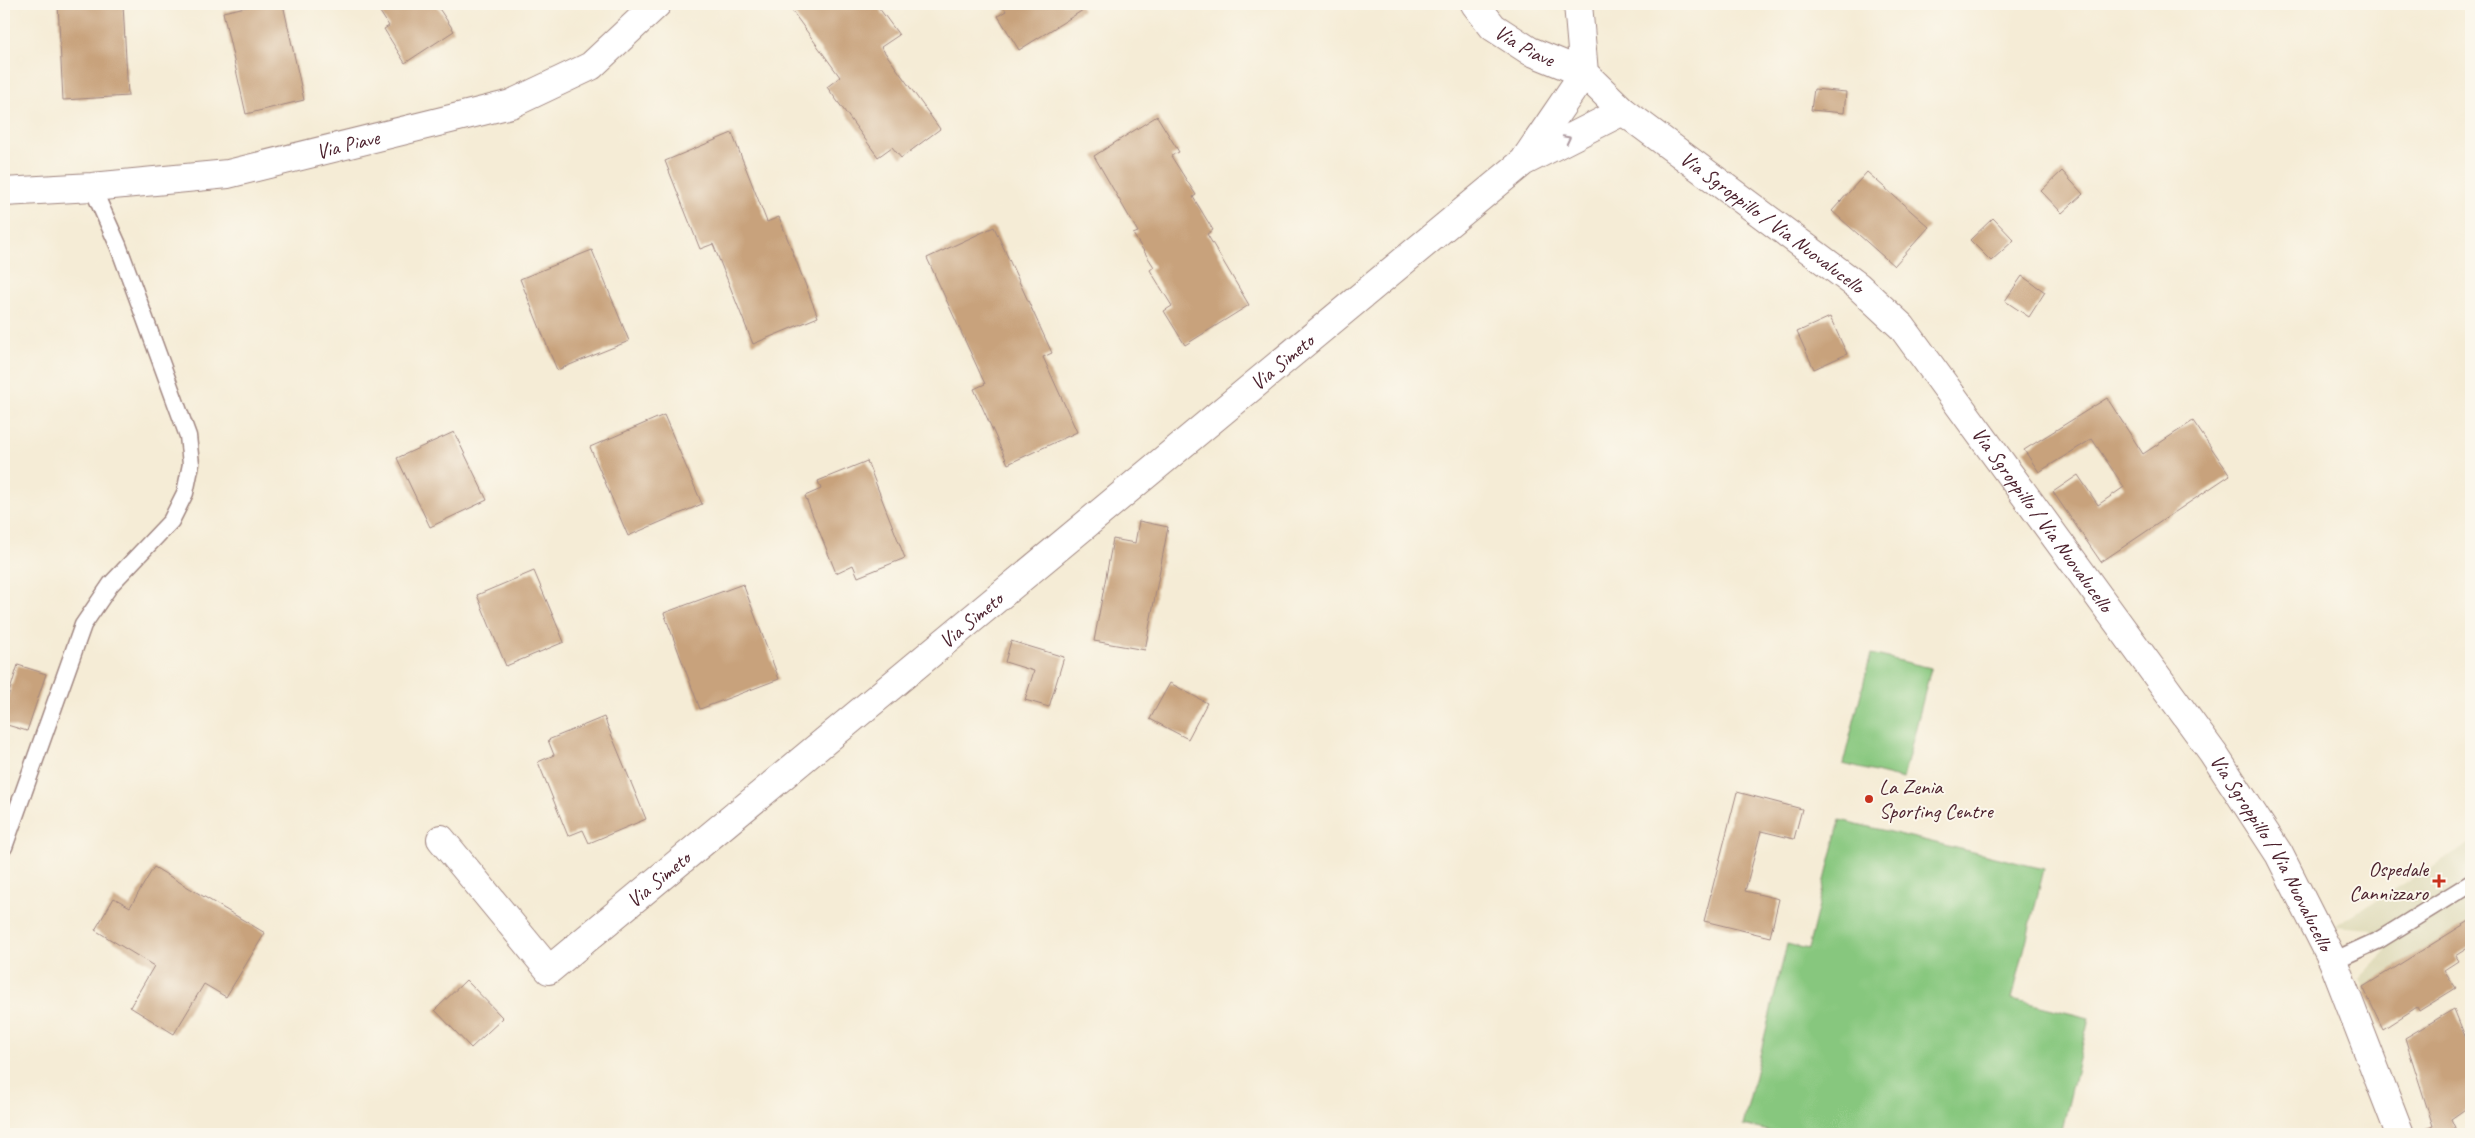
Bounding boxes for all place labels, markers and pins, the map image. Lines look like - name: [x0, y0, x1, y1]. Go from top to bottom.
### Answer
- place label: La Zenia Sporting Centre: [1879, 774, 1995, 824]
- marker: La Zenia Sporting Centre: [1863, 793, 1875, 805]
- place label: Ospedale Cannizzaro: [2349, 856, 2430, 906]
- marker: Ospedale Cannizzaro: [2432, 874, 2446, 888]

